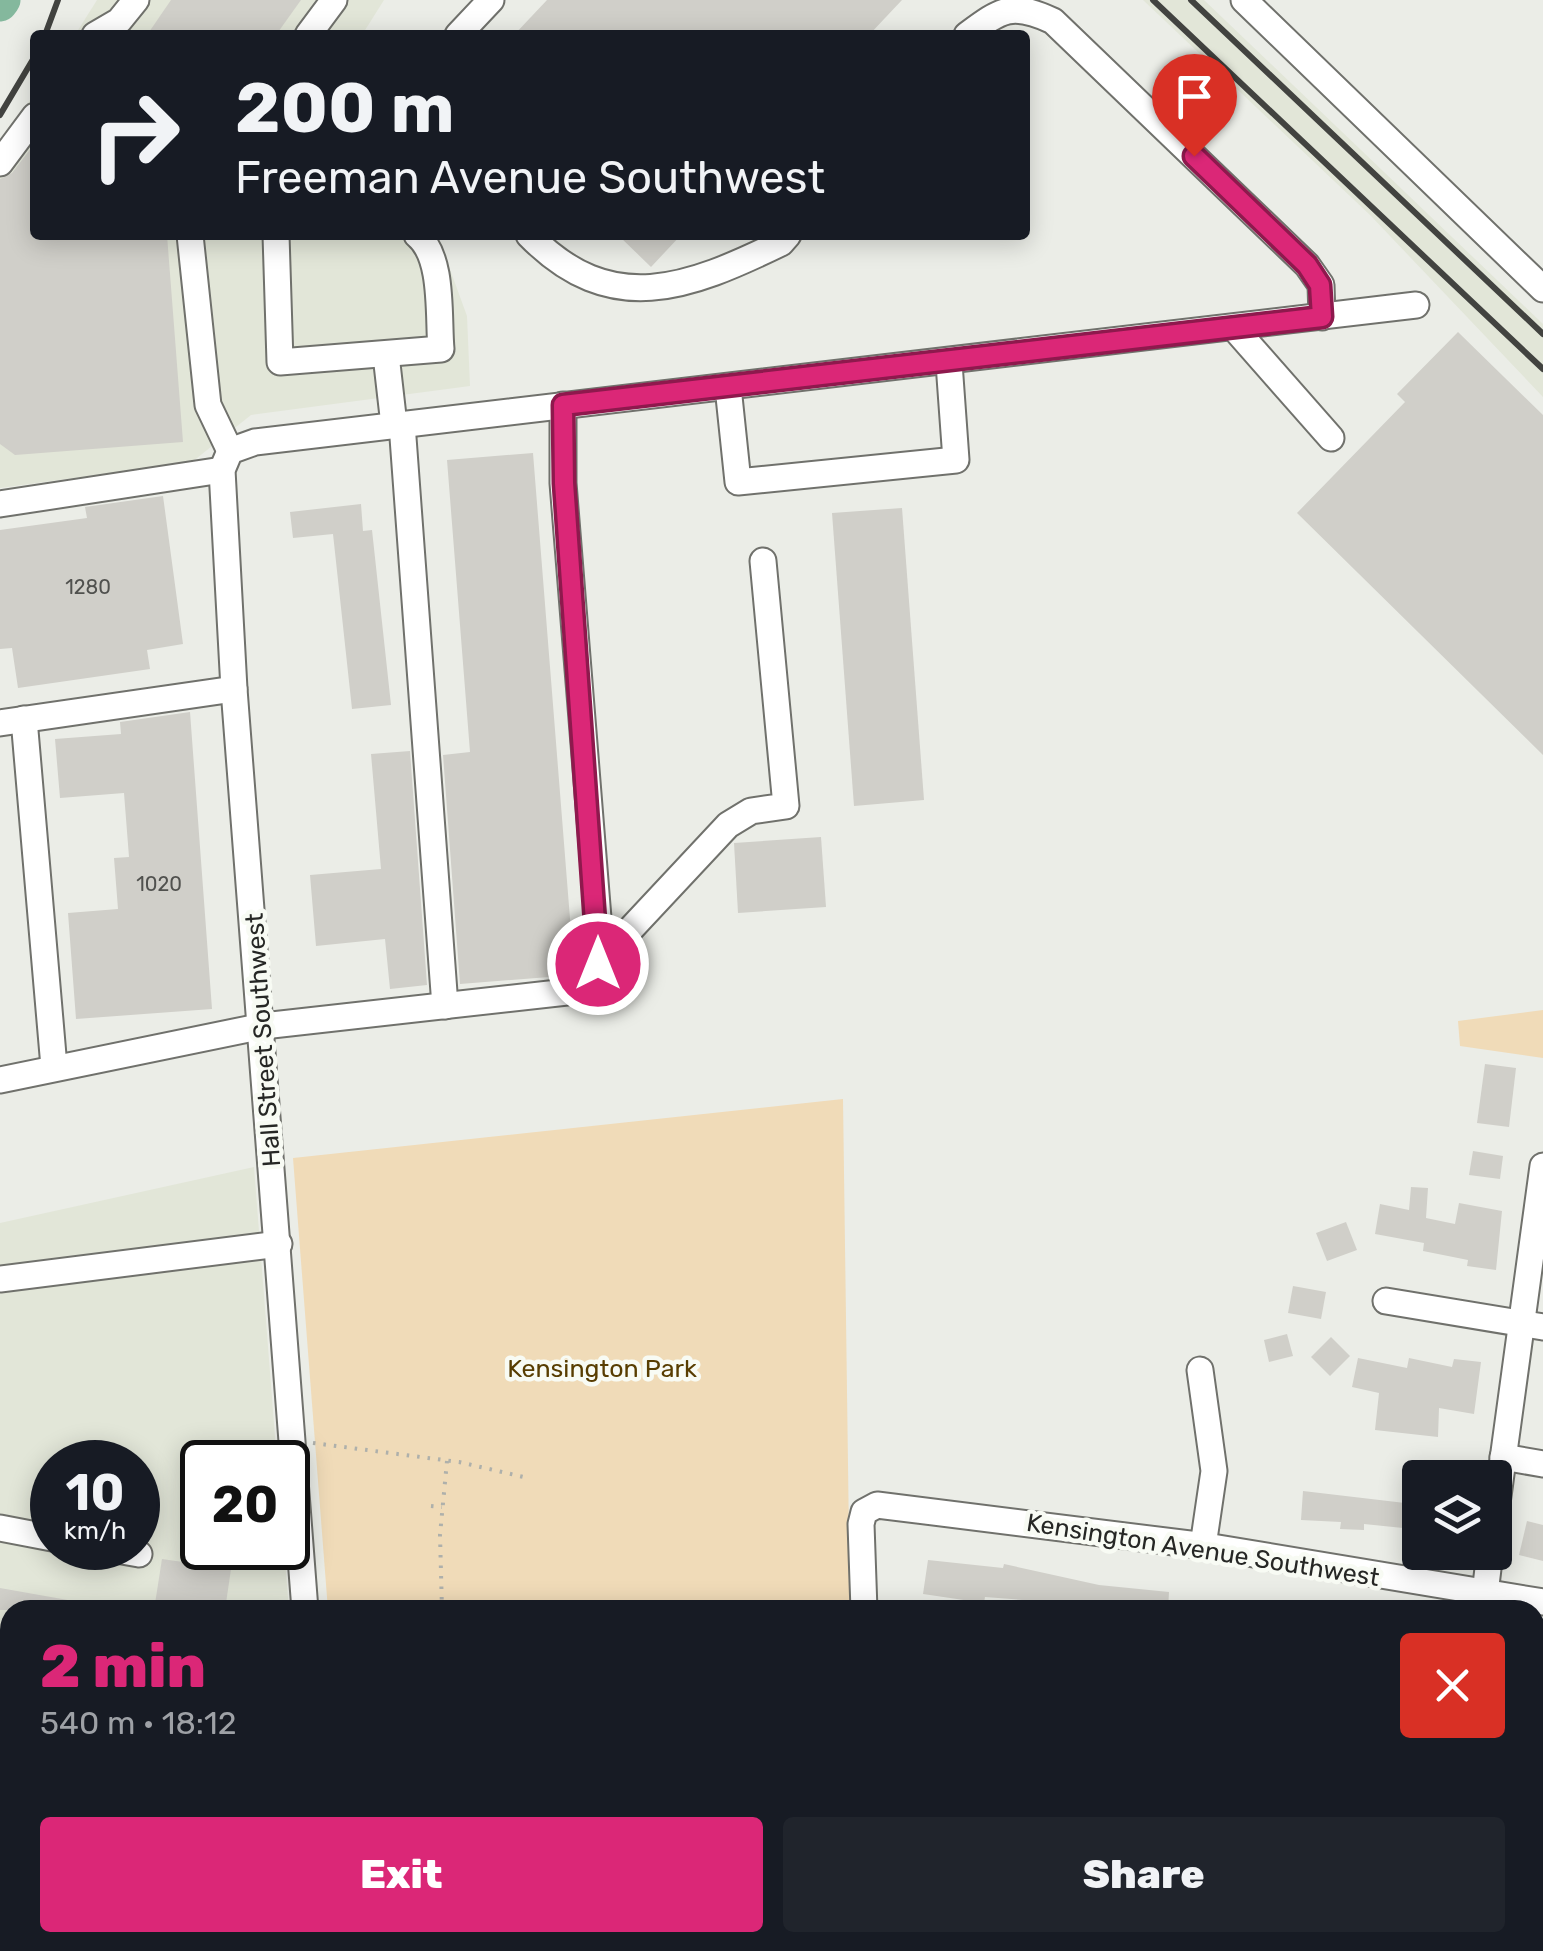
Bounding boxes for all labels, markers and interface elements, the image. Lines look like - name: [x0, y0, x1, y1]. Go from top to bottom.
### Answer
- pin: [1152, 54, 1237, 157]
- text: 200 m: [235, 67, 455, 150]
- icon: arrive: [1167, 69, 1222, 124]
- icon: right: [70, 70, 200, 200]
- text: Freeman Avenue Southwest: [235, 151, 825, 204]
- house number: 1280: [65, 575, 111, 599]
- house number: 1020: [136, 872, 182, 896]
- street label: Hall Street Southwest: [240, 912, 286, 1168]
- position arrow: [546, 912, 650, 1016]
- park label: Kensington Park: [507, 1354, 697, 1383]
- speed limit sign: 20: [180, 1440, 310, 1570]
- map controls: [1402, 1460, 1512, 1570]
- button: layers: [1402, 1460, 1512, 1570]
- text: 10: [66, 1463, 124, 1523]
- street label: Kensington Avenue Southwest: [1025, 1508, 1382, 1592]
- text: km/h: [64, 1516, 126, 1545]
- text: 2 min: [40, 1631, 206, 1702]
- button: close: [1400, 1633, 1505, 1738]
- text: 540 m · 18:12: [40, 1704, 236, 1742]
- button: Exit: [40, 1817, 763, 1932]
- button: Share: [783, 1817, 1505, 1932]

